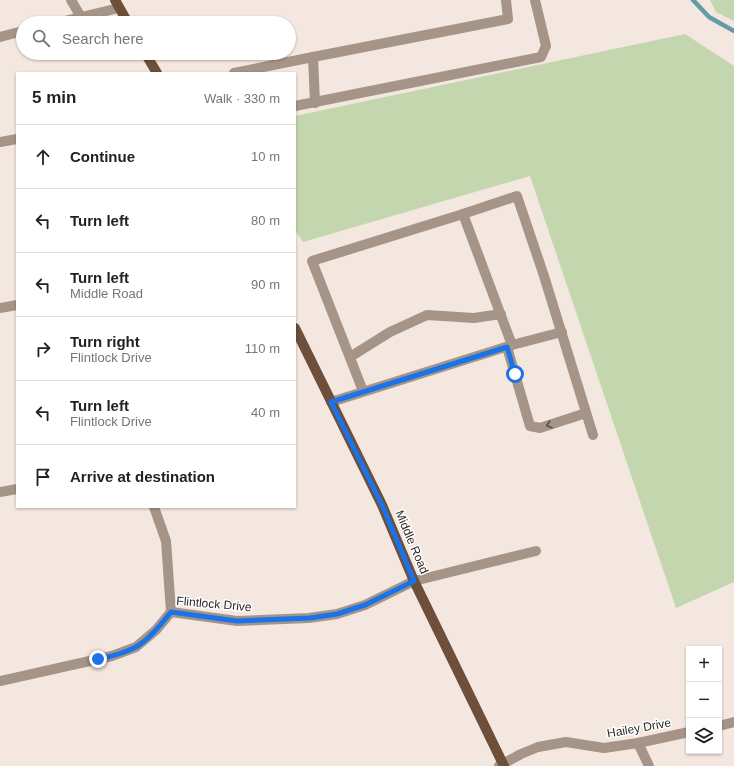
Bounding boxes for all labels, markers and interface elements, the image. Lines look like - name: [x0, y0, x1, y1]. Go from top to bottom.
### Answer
- search box: [16, 16, 296, 60]
- icon: search: [30, 27, 52, 49]
- text: Search here: [62, 30, 144, 47]
- text: 5 min: [32, 88, 76, 107]
- text: Walk · 330 m: [204, 91, 280, 106]
- icon: ahead: [32, 146, 54, 168]
- text: Continue: [70, 148, 135, 165]
- text: 10 m: [251, 149, 280, 164]
- icon: left: [32, 210, 54, 232]
- text: Turn left: [70, 212, 129, 229]
- text: 80 m: [251, 213, 280, 228]
- text: Turn left: [70, 269, 129, 286]
- icon: left: [32, 274, 54, 296]
- text: 90 m: [251, 277, 280, 292]
- text: Middle Road: [70, 286, 143, 301]
- text: Turn right: [70, 333, 140, 350]
- icon: right: [32, 338, 54, 360]
- text: 110 m: [245, 341, 280, 356]
- text: Flintlock Drive: [70, 350, 152, 365]
- route start: [506, 365, 524, 383]
- text: Turn left: [70, 397, 129, 414]
- icon: left: [32, 402, 54, 424]
- text: 40 m: [251, 405, 280, 420]
- text: Flintlock Drive: [70, 414, 152, 429]
- one-way arrow: [546, 420, 553, 429]
- icon: arrive: [32, 466, 54, 488]
- text: Arrive at destination: [70, 468, 215, 485]
- street label: Middle Road: [392, 508, 432, 576]
- street label: Flintlock Drive: [176, 594, 252, 614]
- map controls: [686, 646, 722, 754]
- button: +: [686, 646, 722, 682]
- route end: [89, 650, 107, 668]
- button: −: [686, 682, 722, 718]
- street label: Hailey Drive: [606, 715, 672, 741]
- button: layers: [686, 718, 722, 754]

